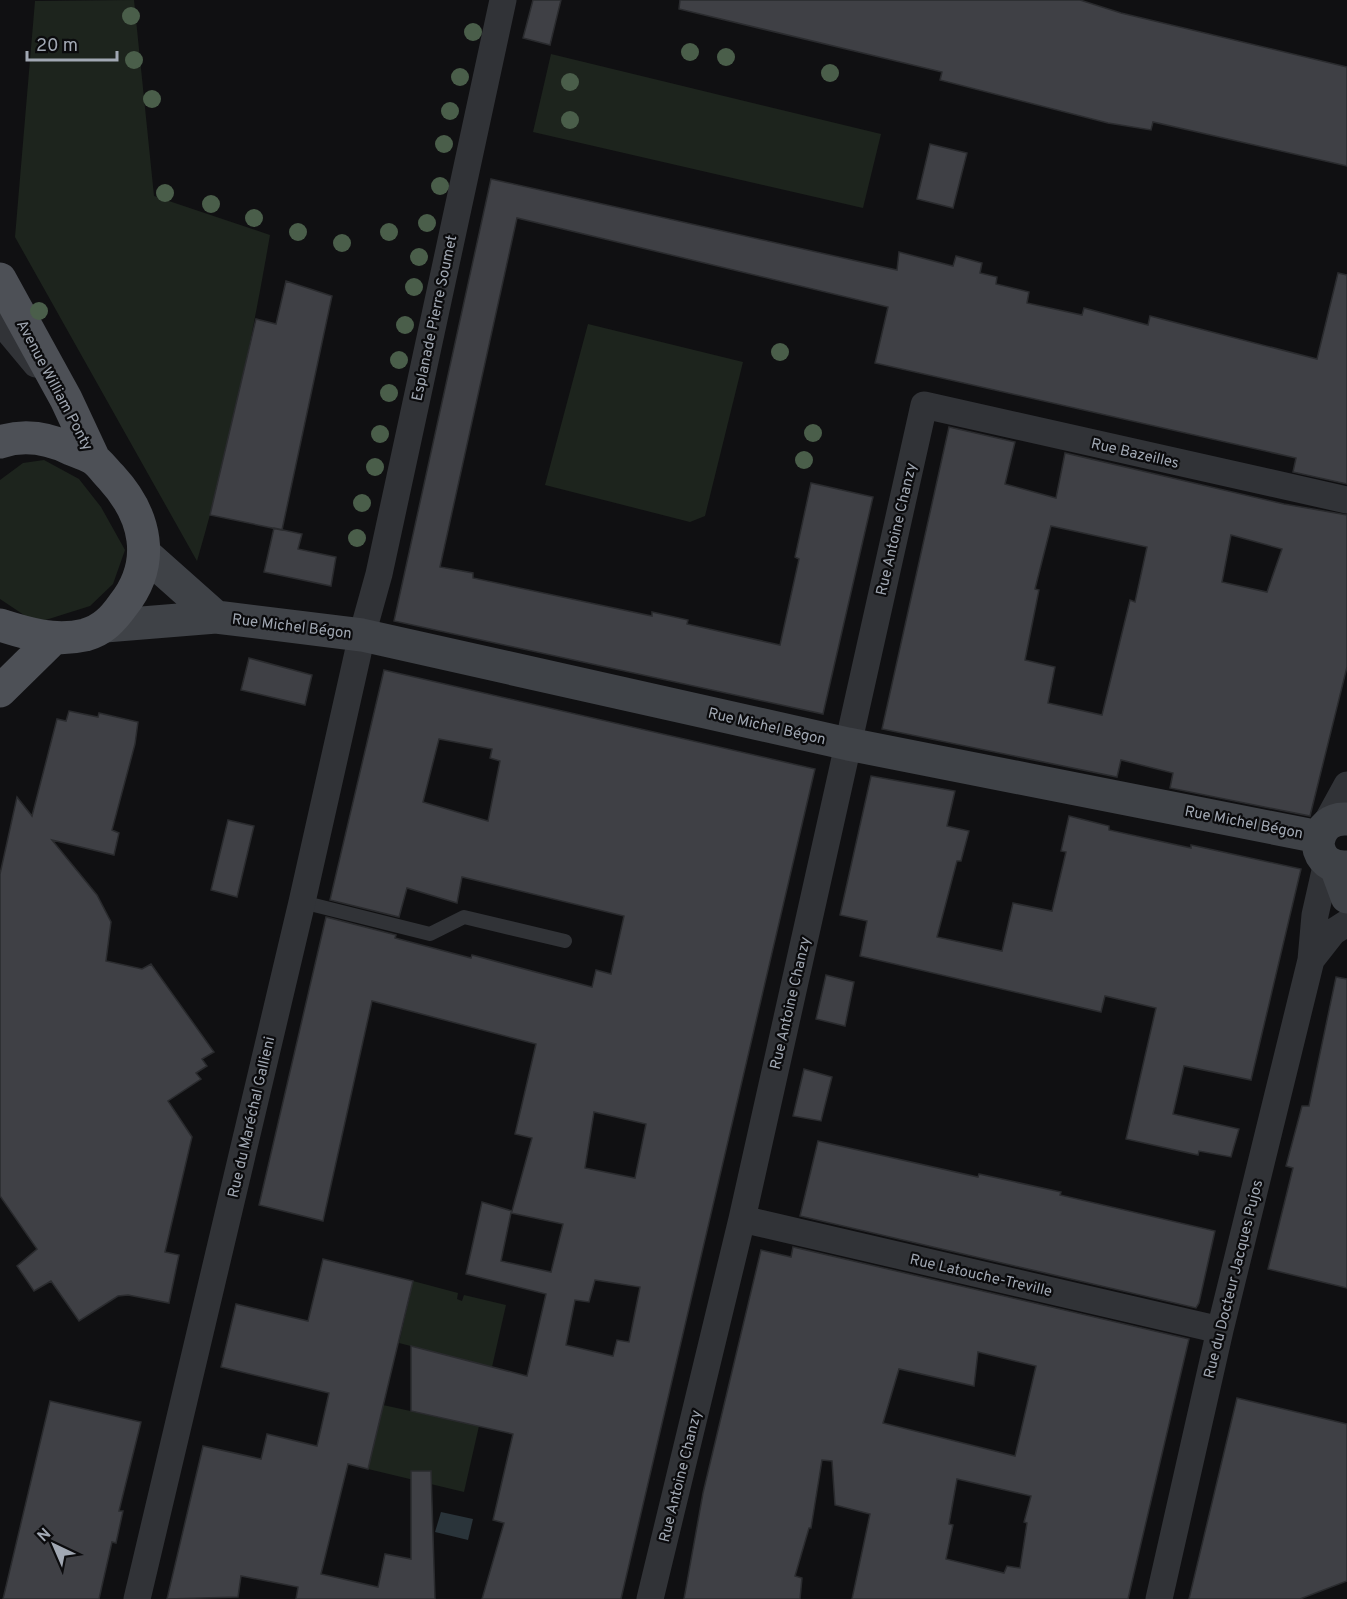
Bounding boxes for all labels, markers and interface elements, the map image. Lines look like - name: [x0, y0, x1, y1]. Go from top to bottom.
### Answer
- scale bar: [27, 24, 117, 62]
- text: 20 m: [36, 35, 78, 58]
- street label: Esplanade Pierre Soumet: [409, 234, 462, 403]
- street label: Avenue William Ponty: [11, 317, 96, 454]
- street label: Rue Bazeilles: [1089, 435, 1181, 474]
- street label: Rue Antoine Chanzy: [873, 461, 922, 598]
- street label: Rue Michel Bégon: [231, 611, 353, 644]
- street label: Rue Michel Bégon: [706, 705, 827, 750]
- street label: Rue Michel Bégon: [1183, 803, 1305, 844]
- street label: Rue Antoine Chanzy: [767, 935, 816, 1072]
- street label: Rue du Maréchal Gallieni: [225, 1035, 280, 1200]
- street label: Rue du Docteur Jacques Pujos: [1201, 1178, 1268, 1381]
- street label: Rue Latouche-Treville: [908, 1251, 1054, 1302]
- street label: Rue Antoine Chanzy: [656, 1408, 707, 1544]
- north arrow: [24, 1515, 84, 1575]
- text: N: [34, 1524, 56, 1547]

